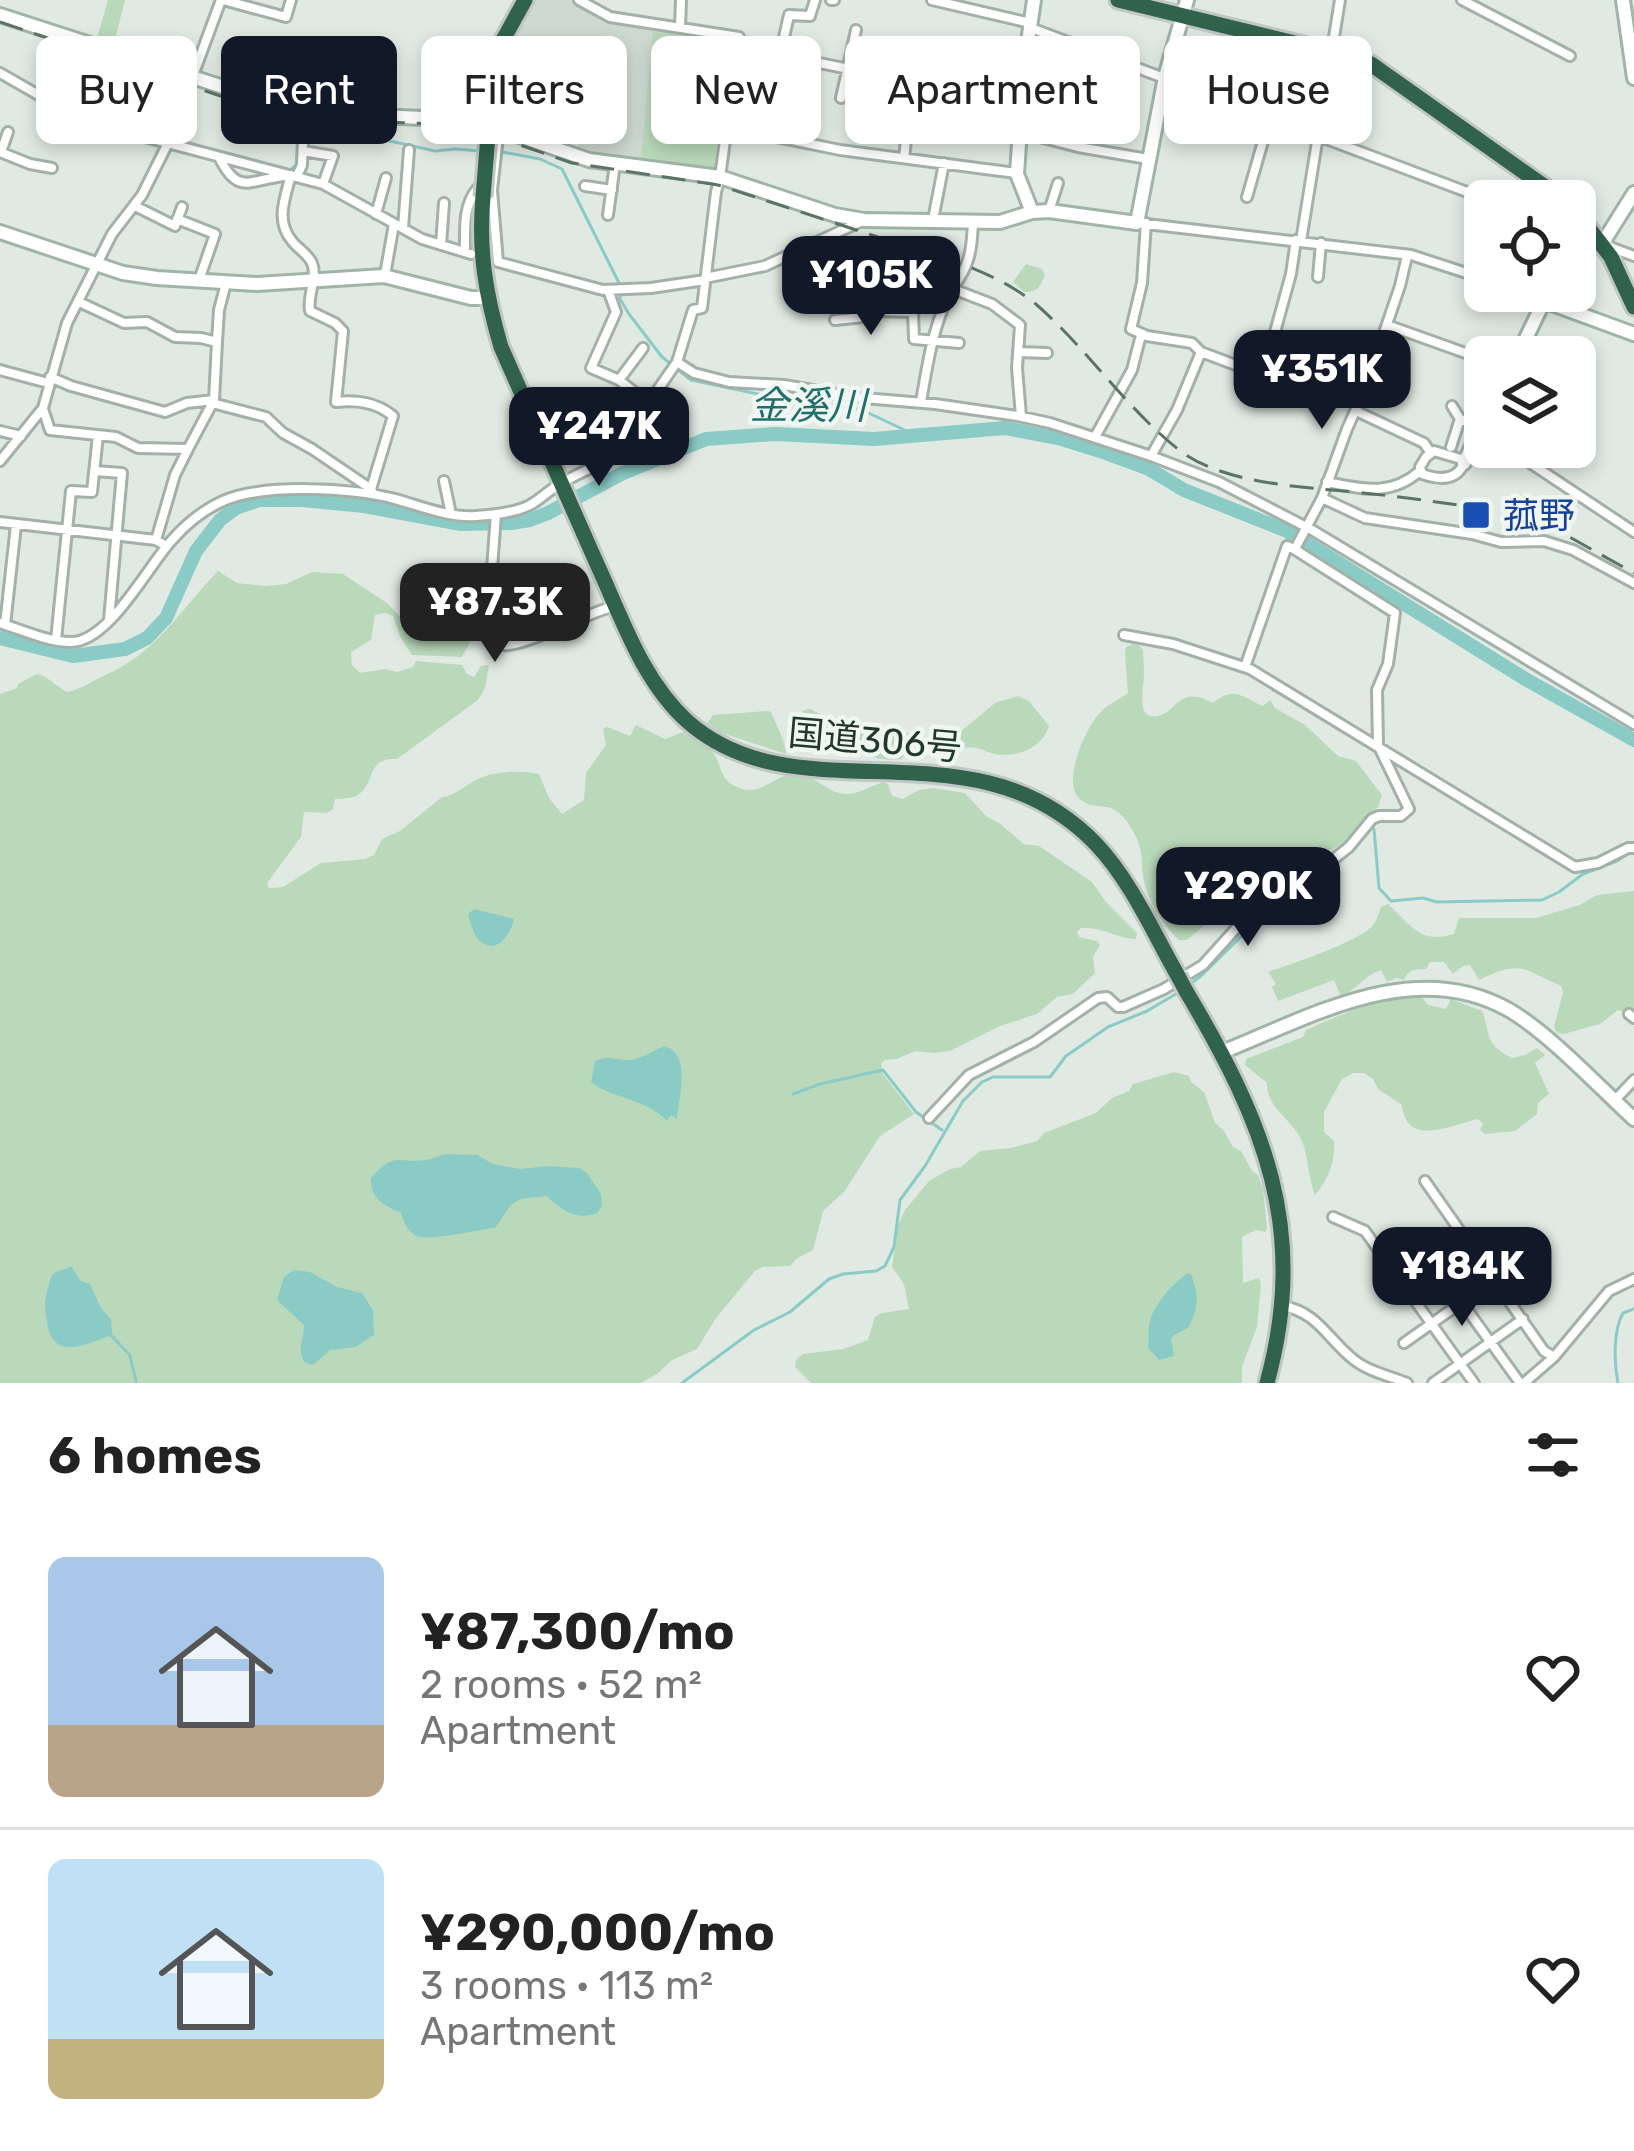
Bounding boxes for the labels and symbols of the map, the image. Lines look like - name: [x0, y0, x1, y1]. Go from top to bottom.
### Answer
- pin: ¥105K: [787, 236, 955, 338]
- pin: ¥351K: [1238, 330, 1406, 432]
- water label: 金溪川: [749, 383, 870, 429]
- pin: ¥247K: [515, 387, 683, 489]
- place label: 菰野: [1503, 494, 1575, 537]
- marker: 菰野: [1460, 499, 1492, 531]
- pin: ¥87.3K: [397, 563, 593, 665]
- street label: 国道306号: [786, 711, 964, 769]
- pin: ¥290K: [1164, 847, 1332, 949]
- pin: ¥184K: [1378, 1227, 1546, 1329]

